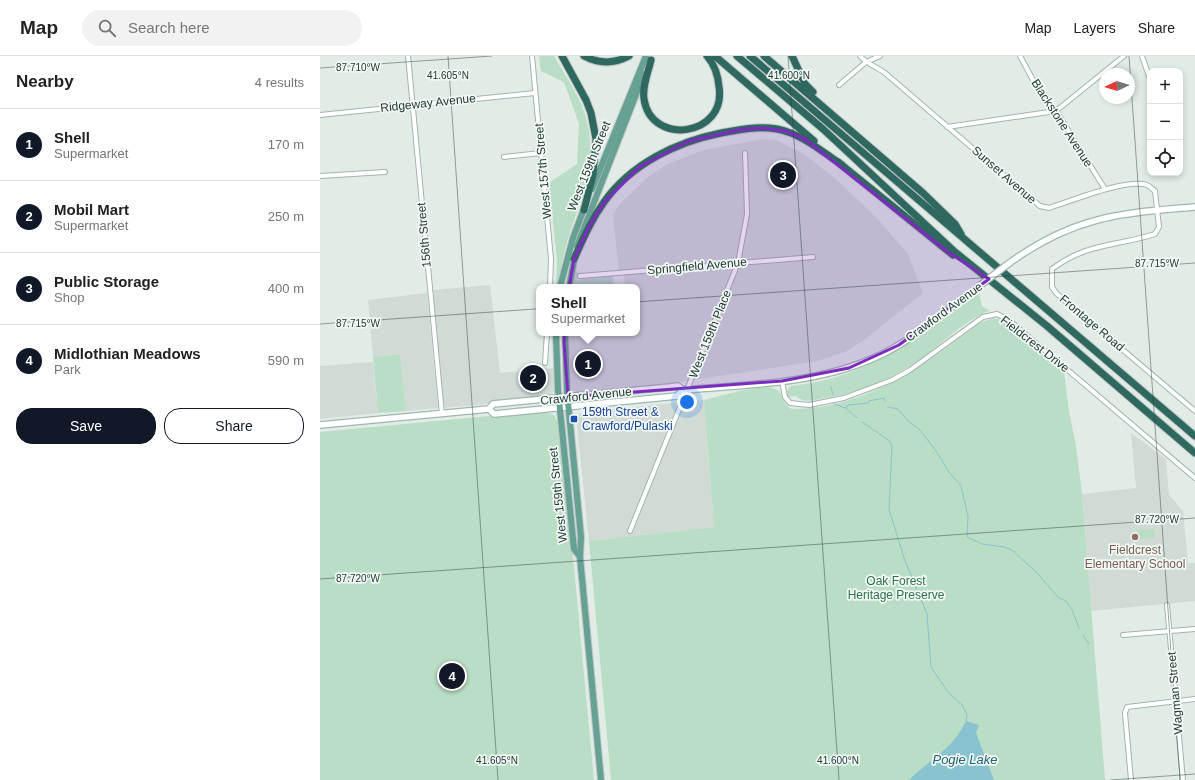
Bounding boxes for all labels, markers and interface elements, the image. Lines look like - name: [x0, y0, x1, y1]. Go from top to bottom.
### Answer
- search box: [82, 10, 362, 46]
- text: Map: [20, 17, 58, 38]
- icon: search: [96, 17, 118, 39]
- text: Search here: [128, 19, 210, 36]
- text: Map: [1024, 20, 1052, 36]
- text: Layers: [1074, 20, 1116, 36]
- text: Share: [1138, 20, 1175, 36]
- text: 87.710°W: [336, 62, 381, 73]
- north arrow: [1099, 68, 1135, 104]
- map controls: [1147, 68, 1183, 176]
- button: +: [1147, 68, 1183, 104]
- text: 41.605°N: [427, 70, 469, 81]
- text: 41.600°N: [768, 70, 810, 81]
- text: Nearby: [16, 72, 74, 91]
- text: 4 results: [255, 75, 304, 90]
- street label: Blackstone Avenue: [1028, 76, 1096, 170]
- street label: Ridgeway Avenue: [380, 91, 477, 115]
- button: −: [1147, 104, 1183, 140]
- street label: West 159th Street: [565, 118, 614, 213]
- street label: West 157th Street: [532, 122, 554, 219]
- text: Shell: [54, 129, 90, 146]
- text: 1: [25, 137, 33, 152]
- text: 170 m: [268, 137, 304, 152]
- button: locate: [1147, 140, 1183, 176]
- street label: Sunset Avenue: [969, 143, 1039, 207]
- text: Supermarket: [54, 146, 128, 161]
- pin: 3: [770, 160, 796, 190]
- text: Mobil Mart: [54, 201, 129, 218]
- street label: 156th Street: [414, 201, 434, 268]
- text: 2: [25, 209, 33, 224]
- text: 250 m: [268, 209, 304, 224]
- text: Supermarket: [54, 218, 128, 233]
- street label: Springfield Avenue: [647, 255, 748, 277]
- text: 87.715°W: [1135, 258, 1180, 269]
- text: Public Storage: [54, 273, 159, 290]
- street label: Crawford Avenue: [903, 279, 986, 345]
- text: 3: [25, 281, 33, 296]
- text: 400 m: [268, 281, 304, 296]
- popup: [536, 284, 640, 336]
- street label: West 159th Place: [686, 288, 734, 380]
- text: Shop: [54, 290, 84, 305]
- street label: Frontage Road: [1057, 292, 1127, 354]
- text: Shell: [551, 294, 587, 311]
- text: Supermarket: [551, 311, 625, 326]
- street label: Fieldcrest Drive: [998, 313, 1072, 375]
- text: 87.715°W: [336, 318, 381, 329]
- text: Midlothian Meadows: [54, 345, 201, 362]
- pin: 1: [575, 349, 601, 379]
- text: 4: [25, 353, 33, 368]
- text: 590 m: [268, 353, 304, 368]
- text: Park: [54, 362, 81, 377]
- pin: 2: [520, 363, 546, 393]
- street label: Crawford Avenue: [540, 384, 633, 408]
- your location: [677, 392, 697, 412]
- place label: 159th Street & Crawford/Pulaski: [582, 405, 673, 433]
- button: Save: [16, 408, 156, 444]
- button: Share: [164, 408, 304, 444]
- marker: 159th Street & Crawford/Pulaski: [569, 414, 579, 424]
- street label: West 159th Street: [546, 446, 570, 543]
- text: 87.720°W: [1135, 514, 1180, 525]
- marker: Fieldcrest Elementary School: [1130, 532, 1140, 542]
- place label: Fieldcrest Elementary School: [1085, 543, 1185, 571]
- text: 87.720°W: [336, 573, 381, 584]
- park label: Oak Forest Heritage Preserve: [848, 574, 945, 602]
- street label: Wagman Street: [1164, 650, 1186, 735]
- pin: 4: [439, 661, 465, 691]
- water label: Pogie Lake: [932, 752, 998, 767]
- text: 41.605°N: [476, 755, 518, 766]
- text: 41.600°N: [817, 755, 859, 766]

